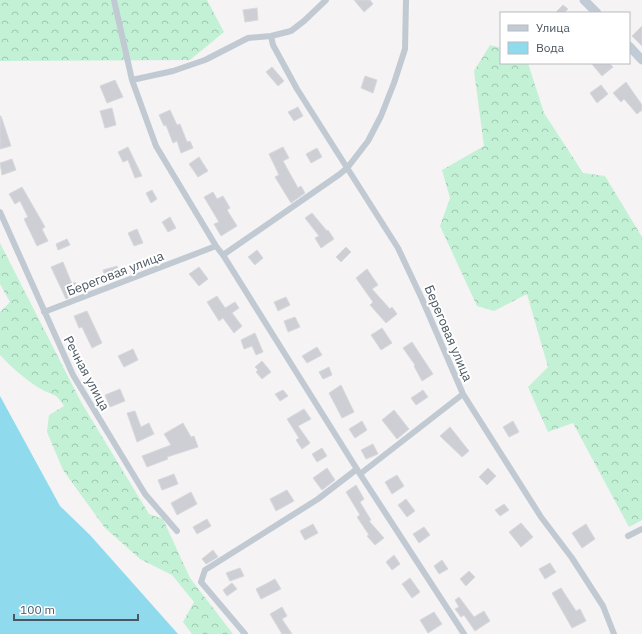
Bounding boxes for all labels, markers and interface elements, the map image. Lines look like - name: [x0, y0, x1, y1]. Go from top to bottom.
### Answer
- legend: [500, 12, 630, 64]
- text: Улица: [536, 20, 570, 35]
- text: Вода: [536, 40, 565, 55]
- street label: Береговая улица: [64, 247, 166, 300]
- street label: Береговая улица: [421, 282, 476, 384]
- street label: Речная улица: [60, 333, 113, 414]
- scale bar: [14, 596, 138, 622]
- text: 100 m: [20, 602, 55, 617]

